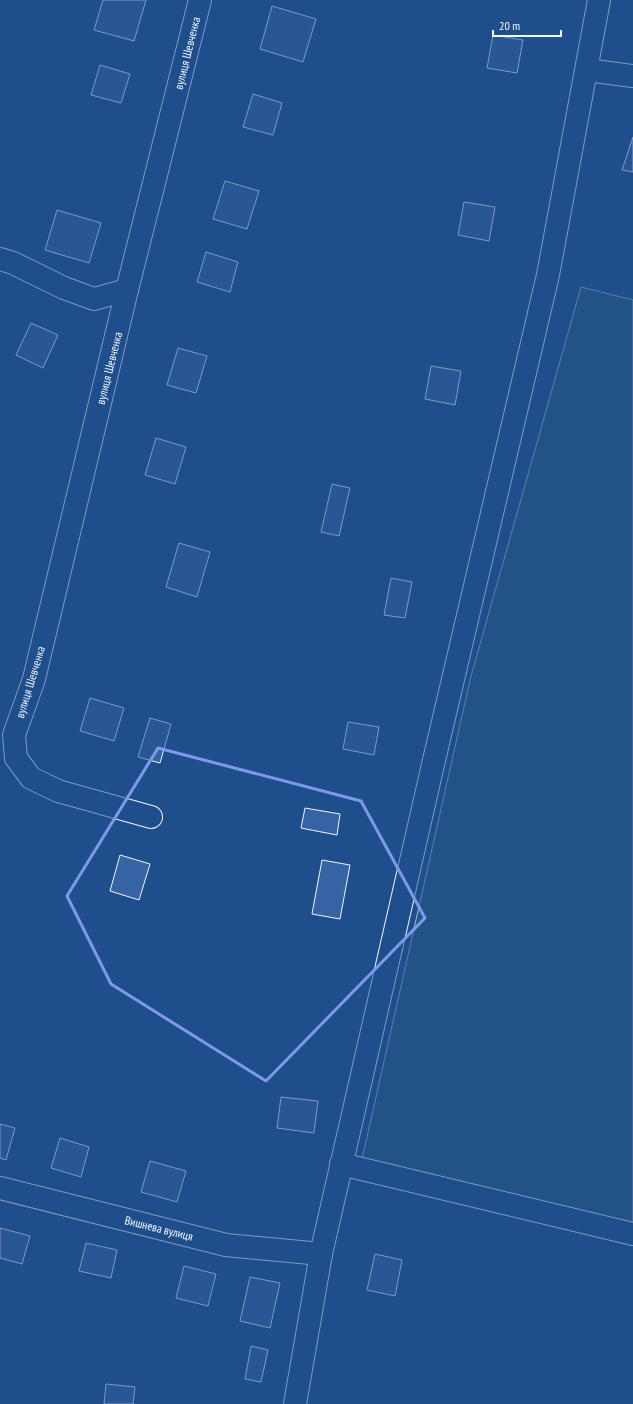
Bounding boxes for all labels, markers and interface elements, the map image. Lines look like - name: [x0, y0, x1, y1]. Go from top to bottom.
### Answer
- scale bar: [493, 12, 561, 38]
- street label: вулиця Шевченка: [171, 15, 203, 91]
- text: 20 m: [499, 18, 520, 33]
- street label: вулиця Шевченка: [93, 330, 125, 406]
- street label: вулиця Шевченка: [12, 644, 48, 720]
- street label: Вишнева вулиця: [123, 1212, 195, 1244]

